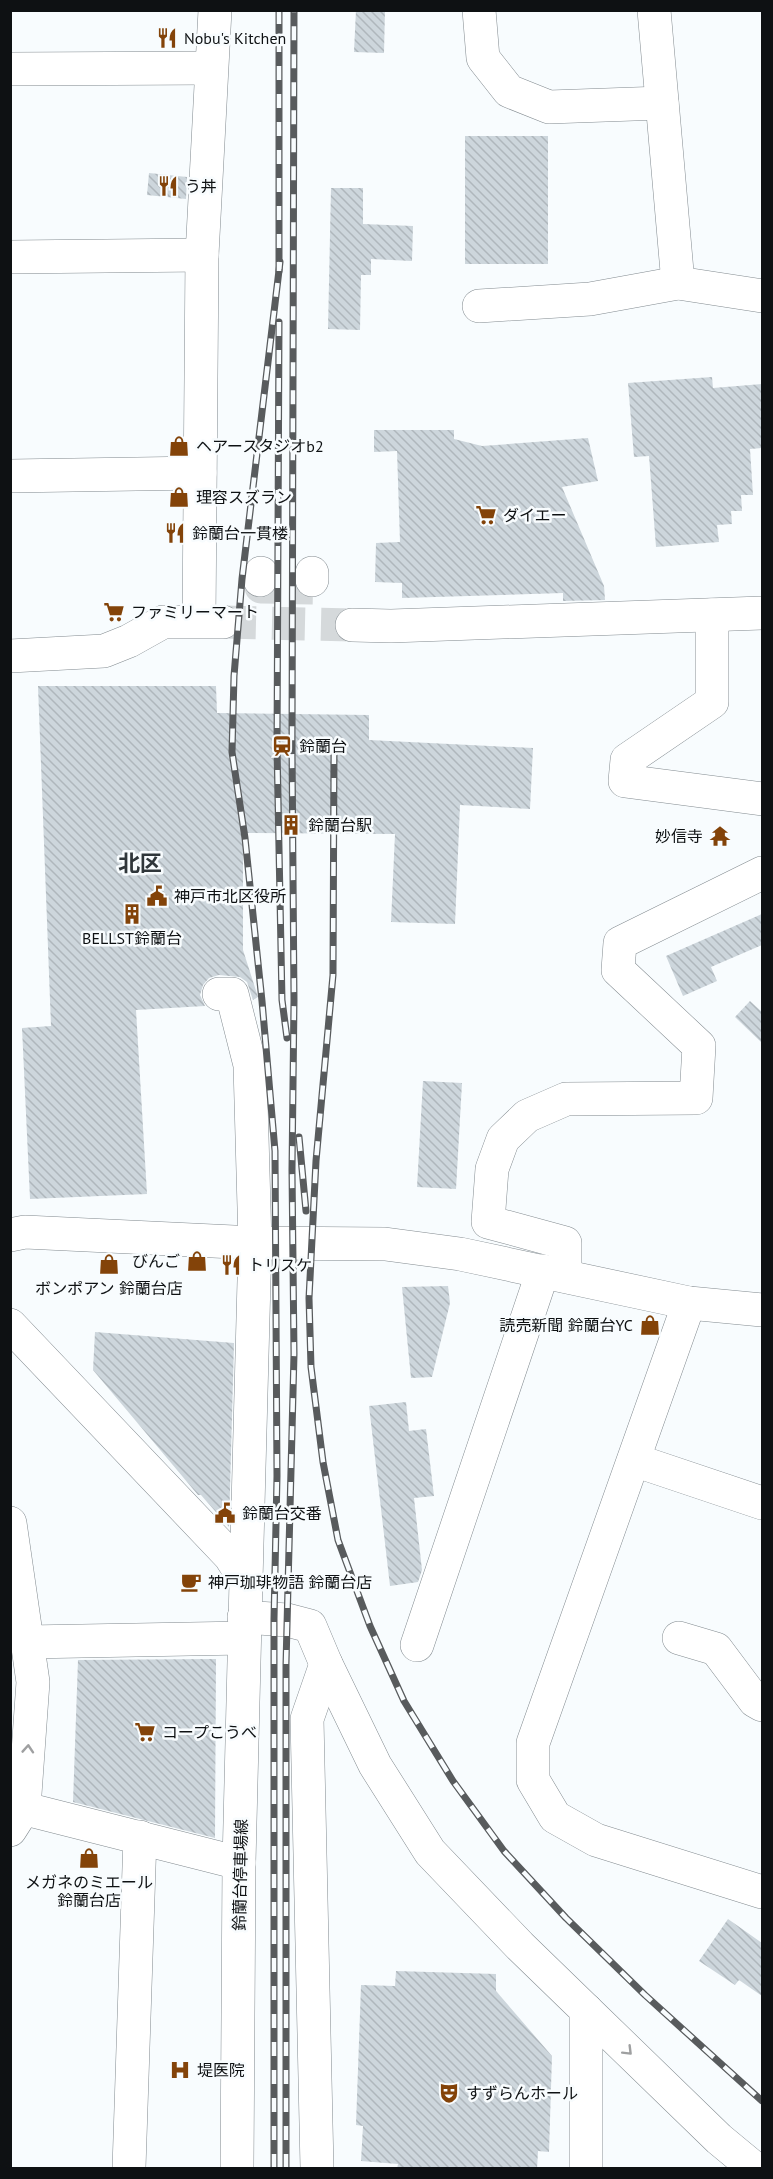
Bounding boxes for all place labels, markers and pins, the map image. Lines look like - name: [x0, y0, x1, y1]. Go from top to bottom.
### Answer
- restaurant icon: Nobu's Kitchen: [155, 26, 179, 50]
- place label: Nobu's Kitchen: [184, 28, 286, 48]
- restaurant icon: う丼: [156, 174, 180, 198]
- place label: う丼: [185, 176, 217, 196]
- shop icon: ヘアースタジオb2: [167, 434, 191, 458]
- place label: ヘアースタジオb2: [196, 436, 324, 456]
- shop icon: 理容スズラン: [167, 485, 191, 509]
- place label: 理容スズラン: [196, 487, 292, 507]
- supermarket icon: ダイエー: [474, 503, 498, 527]
- place label: ダイエー: [503, 505, 567, 525]
- restaurant icon: 鈴蘭台一貫楼: [163, 521, 187, 545]
- place label: 鈴蘭台一貫楼: [192, 523, 288, 543]
- supermarket icon: ファミリーマート: [102, 600, 126, 624]
- place label: ファミリーマート: [131, 602, 259, 622]
- station icon: 鈴蘭台: [270, 734, 294, 758]
- place label: 鈴蘭台: [299, 736, 347, 756]
- building icon: 鈴蘭台駅: [279, 813, 303, 837]
- place label: 鈴蘭台駅: [308, 815, 372, 835]
- temple icon: 妙信寺: [708, 824, 732, 848]
- place label: 妙信寺: [655, 826, 703, 846]
- public building icon: 神戸市北区役所: [145, 884, 169, 908]
- place label: 神戸市北区役所: [174, 886, 286, 906]
- building icon: BELLST鈴蘭台: [120, 902, 144, 926]
- place label: BELLST鈴蘭台: [82, 928, 182, 948]
- shop icon: びんご: [185, 1249, 209, 1273]
- place label: びんご: [132, 1251, 180, 1271]
- shop icon: ボンポアン 鈴蘭台店: [97, 1252, 121, 1276]
- restaurant icon: トリスケ: [219, 1253, 243, 1277]
- place label: トリスケ: [248, 1255, 312, 1275]
- place label: ボンポアン 鈴蘭台店: [35, 1278, 183, 1298]
- shop icon: 読売新聞 鈴蘭台YC: [638, 1313, 662, 1337]
- place label: 読売新聞 鈴蘭台YC: [499, 1315, 633, 1335]
- public building icon: 鈴蘭台交番: [213, 1501, 237, 1525]
- place label: 鈴蘭台交番: [242, 1503, 322, 1523]
- cafe icon: 神戸珈琲物語 鈴蘭台店: [179, 1570, 203, 1594]
- place label: 神戸珈琲物語 鈴蘭台店: [208, 1572, 372, 1592]
- supermarket icon: コープこうべ: [133, 1720, 157, 1744]
- place label: コープこうべ: [162, 1722, 257, 1742]
- shop icon: メガネのミエール 鈴蘭台店: [77, 1846, 101, 1870]
- place label: メガネのミエール 鈴蘭台店: [25, 1872, 153, 1910]
- hospital icon: 堤医院: [168, 2058, 192, 2082]
- place label: 堤医院: [197, 2060, 245, 2080]
- theatre icon: すずらんホール: [437, 2081, 461, 2105]
- place label: すずらんホール: [466, 2083, 578, 2103]

